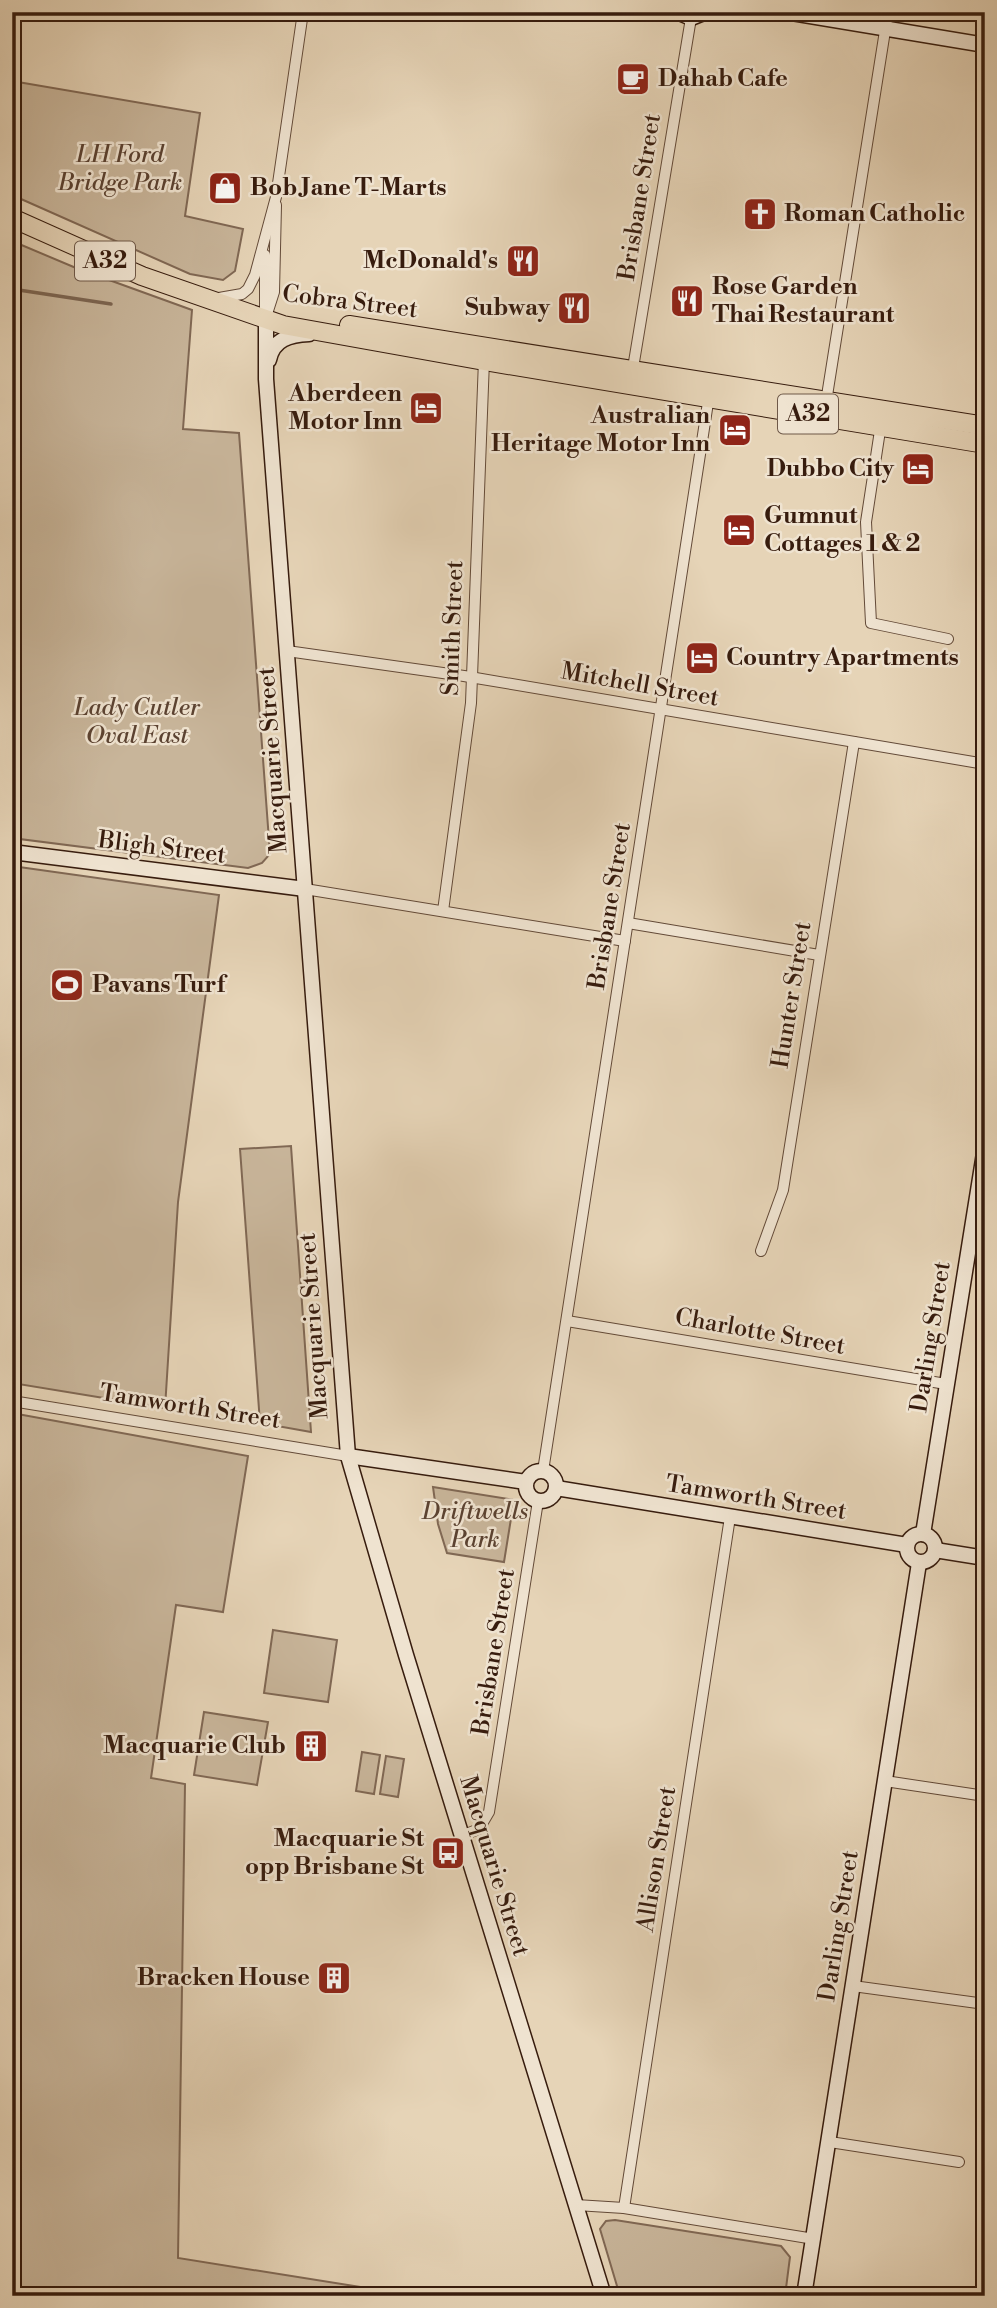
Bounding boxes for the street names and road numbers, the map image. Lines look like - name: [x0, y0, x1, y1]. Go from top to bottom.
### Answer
- street label: Brisbane Street: [612, 111, 668, 284]
- road number: A32: [75, 242, 135, 280]
- street label: Cobra Street: [281, 279, 420, 325]
- road number: A32: [778, 394, 838, 434]
- street label: Smith Street: [436, 559, 470, 696]
- street label: Mitchell Street: [559, 656, 722, 714]
- street label: Macquarie Street: [251, 665, 294, 854]
- street label: Brisbane Street: [582, 820, 638, 993]
- street label: Bligh Street: [95, 825, 228, 871]
- street label: Hunter Street: [766, 919, 818, 1071]
- street label: Macquarie Street: [292, 1231, 335, 1420]
- street label: Darling Street: [904, 1259, 958, 1415]
- street label: Charlotte Street: [673, 1302, 848, 1362]
- street label: Tamworth Street: [97, 1378, 283, 1436]
- street label: Tamworth Street: [663, 1469, 849, 1527]
- street label: Brisbane Street: [466, 1566, 522, 1739]
- street label: Macquarie Street: [452, 1772, 536, 1960]
- street label: Allison Street: [631, 1784, 683, 1935]
- street label: Darling Street: [812, 1848, 866, 2004]

